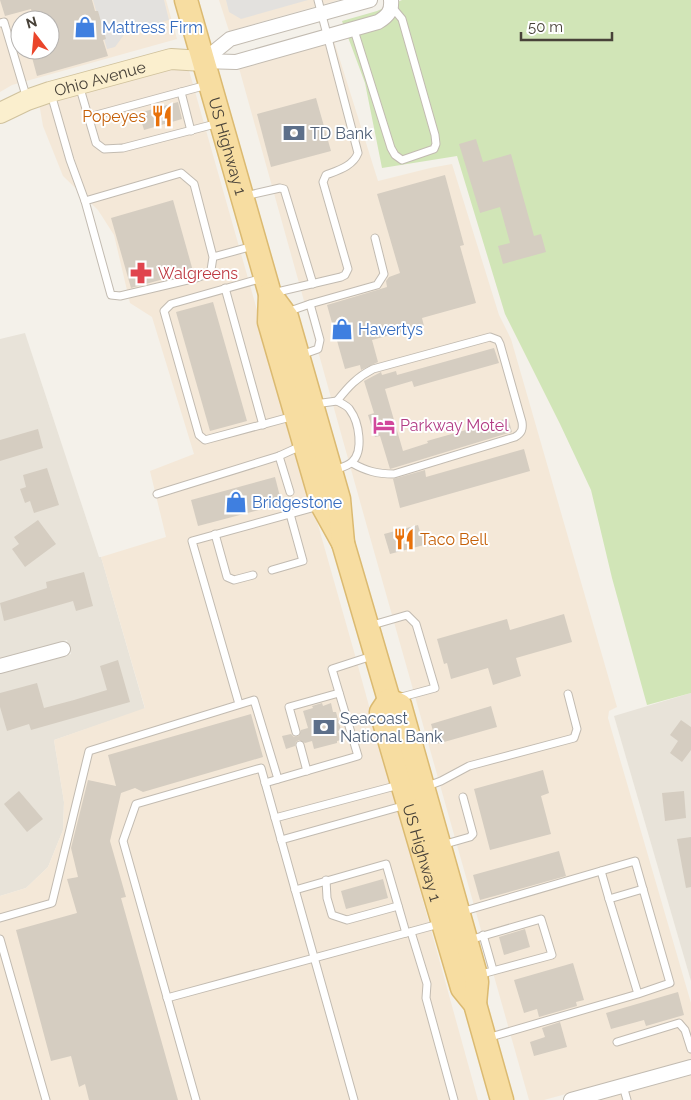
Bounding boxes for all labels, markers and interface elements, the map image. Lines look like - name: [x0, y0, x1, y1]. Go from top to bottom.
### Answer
- north arrow: [10, 10, 60, 60]
- scale bar: [521, 10, 612, 42]
- text: N: [24, 13, 39, 32]
- shop icon: Mattress Firm: [72, 14, 98, 40]
- place label: Mattress Firm: [102, 18, 203, 37]
- text: 50 m: [528, 18, 563, 36]
- street label: Ohio Avenue: [52, 57, 148, 100]
- street label: US Highway 1: [205, 95, 251, 197]
- restaurant icon: Popeyes: [149, 103, 175, 129]
- place label: Popeyes: [82, 107, 146, 126]
- bank icon: TD Bank: [281, 120, 307, 146]
- place label: TD Bank: [310, 124, 373, 143]
- pharmacy icon: Walgreens: [128, 260, 154, 286]
- place label: Walgreens: [158, 264, 238, 283]
- shop icon: Havertys: [329, 316, 355, 342]
- place label: Havertys: [358, 320, 423, 339]
- hotel icon: Parkway Motel: [371, 412, 397, 438]
- place label: Parkway Motel: [400, 416, 509, 435]
- shop icon: Bridgestone: [223, 489, 249, 515]
- place label: Bridgestone: [252, 493, 342, 512]
- restaurant icon: Taco Bell: [391, 526, 417, 552]
- place label: Taco Bell: [420, 530, 489, 549]
- place label: Seacoast National Bank: [340, 709, 443, 746]
- bank icon: Seacoast National Bank: [311, 714, 337, 740]
- street label: US Highway 1: [399, 802, 446, 904]

